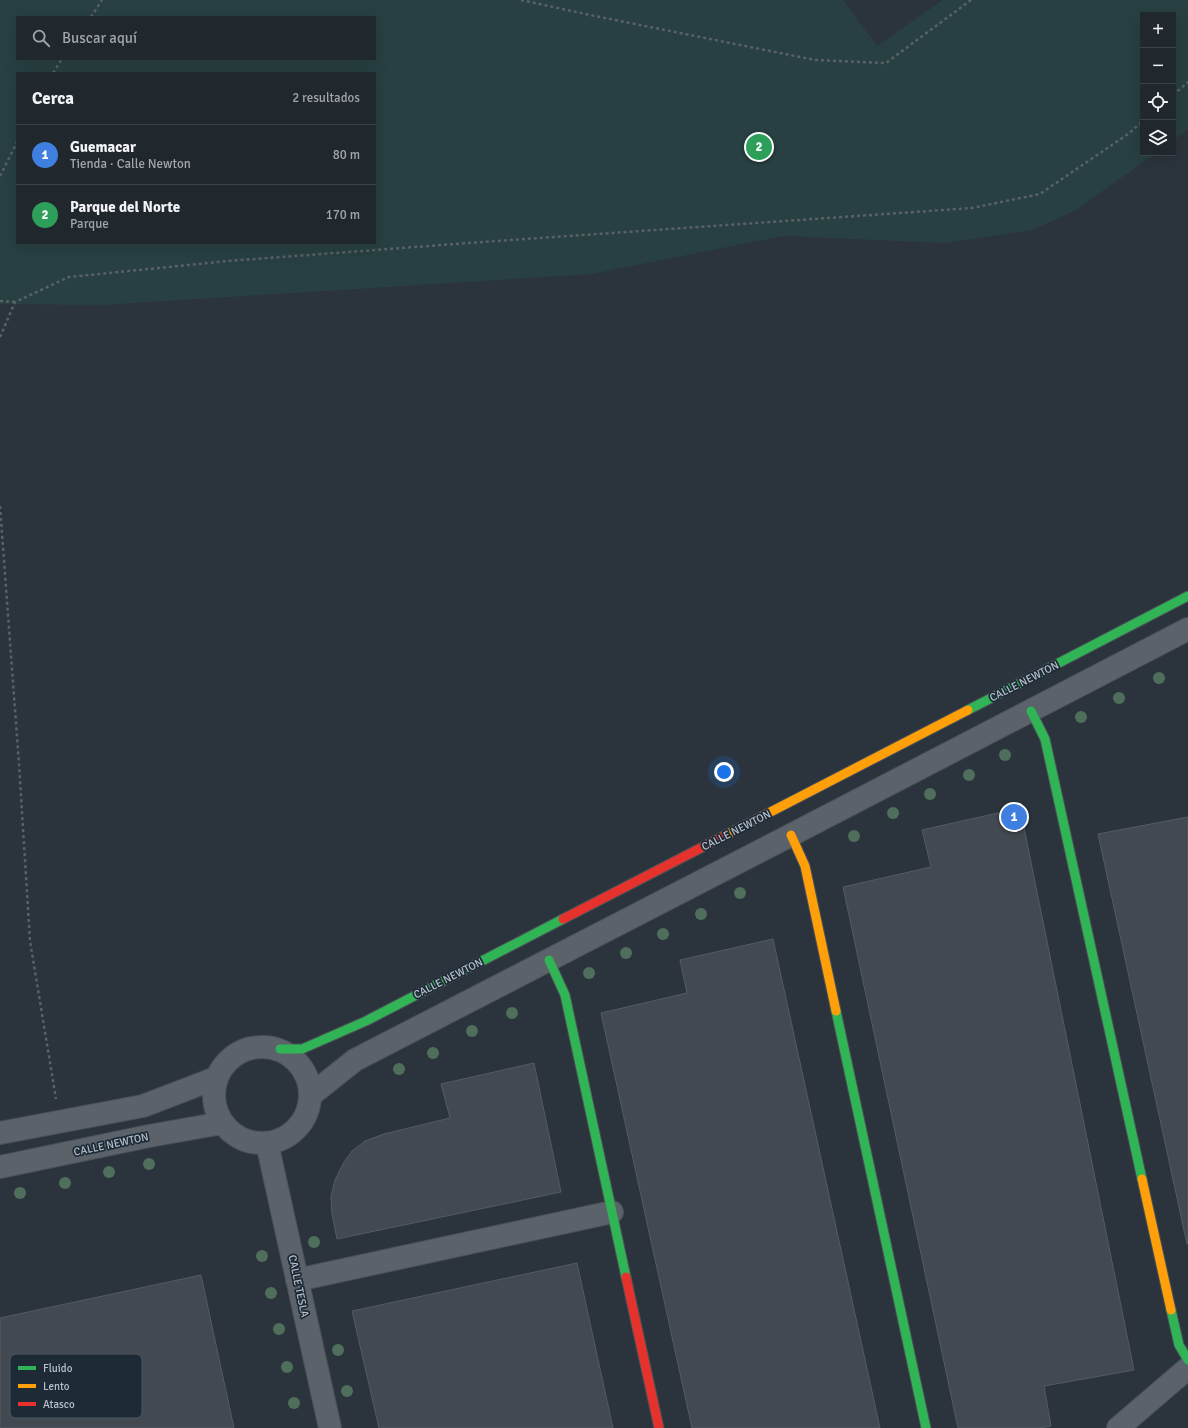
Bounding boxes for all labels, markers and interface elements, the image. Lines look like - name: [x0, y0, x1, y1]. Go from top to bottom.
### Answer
- map controls: [1140, 12, 1176, 156]
- button: +: [1140, 12, 1176, 48]
- search box: [16, 16, 376, 60]
- icon: search: [30, 27, 52, 49]
- text: Buscar aquí: [62, 29, 137, 47]
- button: −: [1140, 48, 1176, 84]
- button: locate: [1140, 84, 1176, 120]
- text: Cerca: [32, 88, 74, 109]
- text: 2 resultados: [292, 90, 360, 106]
- button: layers: [1140, 120, 1176, 156]
- pin: 2: [746, 132, 772, 162]
- text: Guemacar: [70, 138, 136, 156]
- text: 1: [41, 147, 49, 163]
- text: 80 m: [333, 147, 360, 163]
- text: Tienda · Calle Newton: [70, 156, 191, 172]
- text: Parque del Norte: [70, 198, 180, 216]
- text: 2: [41, 207, 49, 223]
- text: 170 m: [326, 207, 360, 223]
- text: Parque: [70, 216, 109, 232]
- street label: CALLE NEWTON: [987, 658, 1061, 705]
- your location: [714, 762, 734, 782]
- pin: 1: [1001, 802, 1027, 832]
- street label: CALLE NEWTON: [699, 807, 773, 854]
- street label: CALLE NEWTON: [411, 955, 485, 1002]
- street label: CALLE NEWTON: [73, 1130, 150, 1159]
- street label: CALLE TESLA: [286, 1254, 312, 1319]
- legend: [10, 1354, 142, 1418]
- text: Fluido: [43, 1362, 73, 1375]
- text: Lento: [43, 1380, 70, 1393]
- text: Atasco: [43, 1398, 75, 1411]

